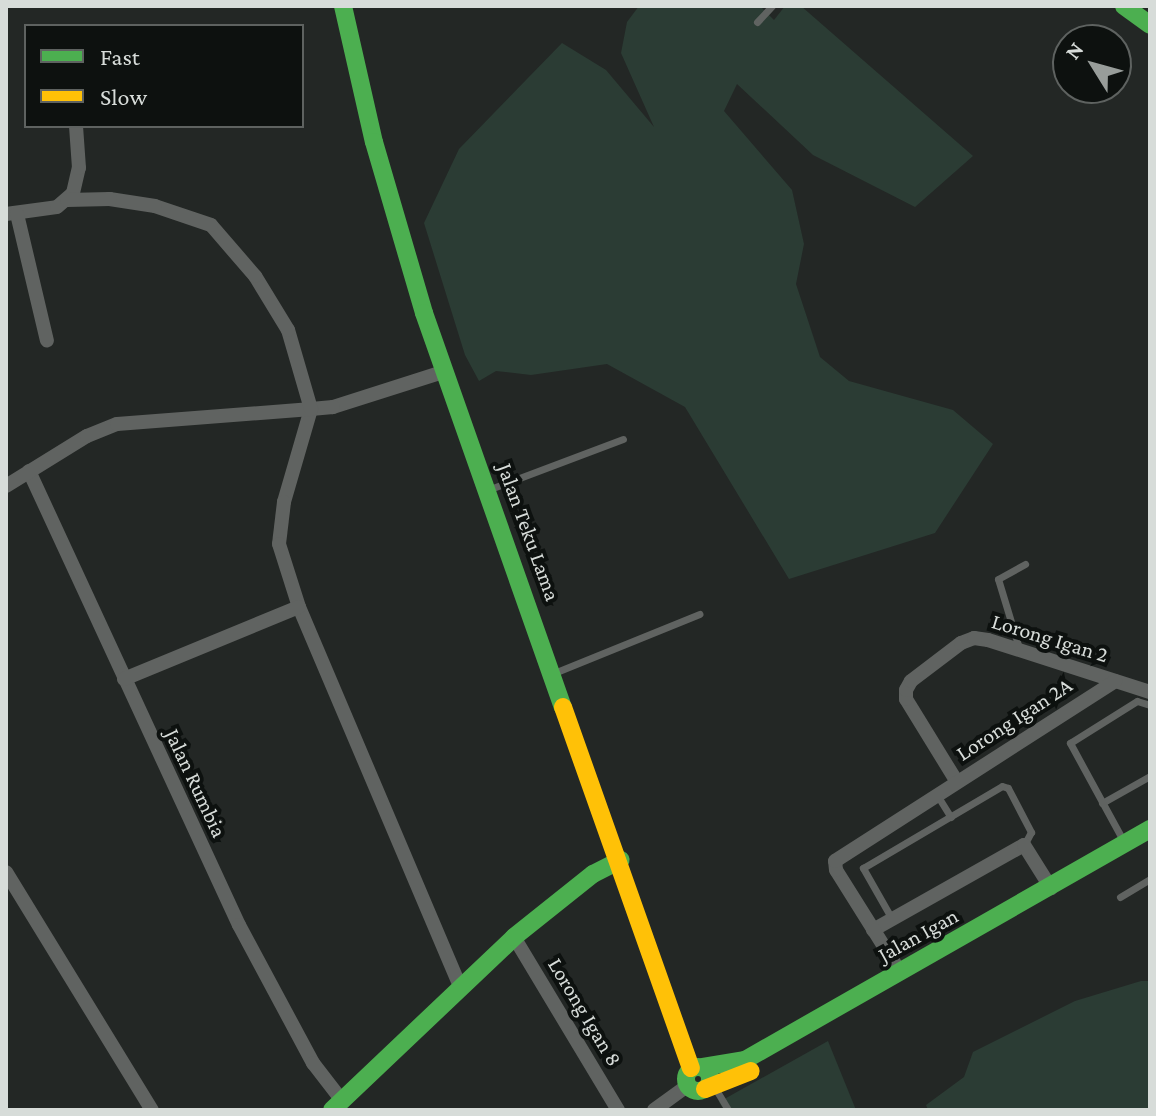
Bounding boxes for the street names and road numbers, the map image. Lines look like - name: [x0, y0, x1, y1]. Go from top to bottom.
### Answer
- street label: Jalan Teku Lama: [492, 460, 566, 604]
- street label: Lorong Igan 2: [989, 608, 1111, 668]
- street label: Lorong Igan 2A: [951, 672, 1077, 766]
- street label: Jalan Rumbia: [159, 724, 233, 842]
- street label: Jalan Igan: [873, 902, 963, 968]
- street label: Lorong Igan 8: [542, 953, 628, 1071]

